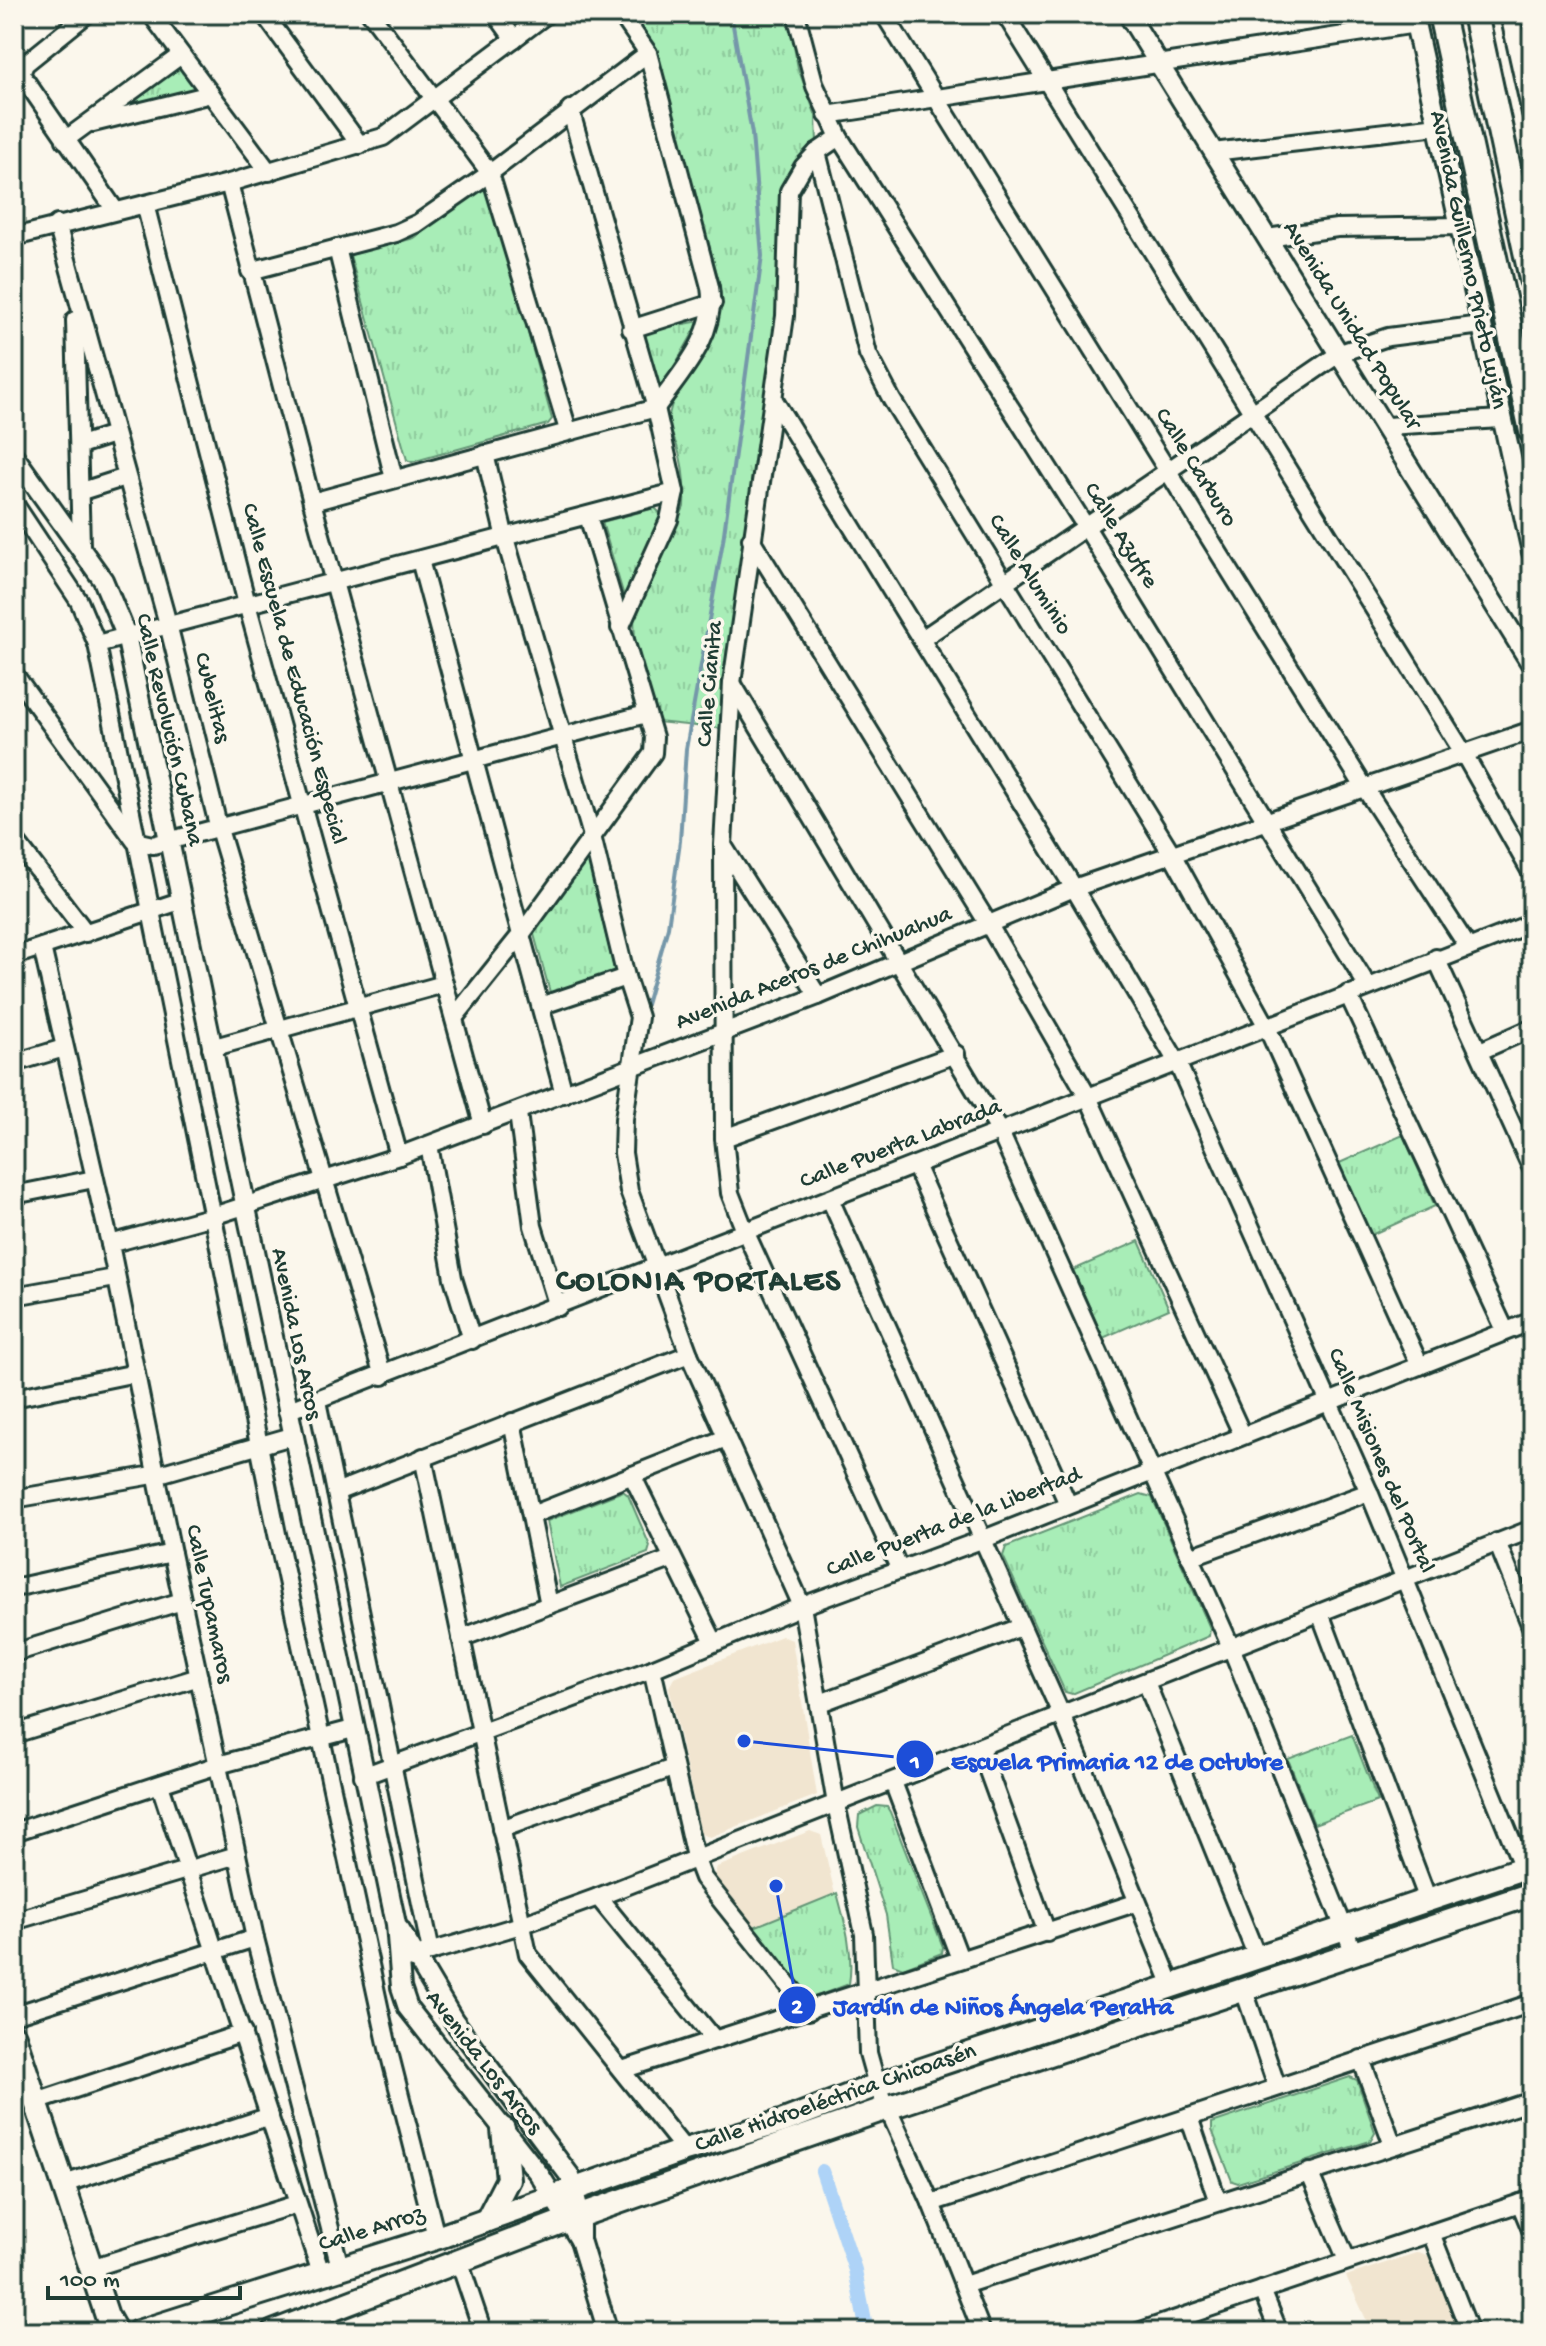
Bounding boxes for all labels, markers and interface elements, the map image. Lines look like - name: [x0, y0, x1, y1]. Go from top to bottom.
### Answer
- street label: Avenida Guillermo Prieto Luján: [1421, 108, 1513, 412]
- street label: Avenida Unidad Popular: [1275, 216, 1428, 438]
- street label: Calle Carburo: [1147, 403, 1243, 533]
- street label: Calle Azufre: [1076, 478, 1164, 595]
- street label: Calle Escuela de Educación Especial: [233, 500, 353, 848]
- street label: Calle Aluminio: [980, 509, 1078, 641]
- street label: Calle Revolución Cubana: [127, 611, 209, 850]
- street label: Calle Cianita: [691, 619, 731, 748]
- street label: Cubelitas: [186, 650, 236, 747]
- street label: Avenida Aceros de Chihuahua: [672, 900, 957, 1038]
- street label: Calle Puerta Labrada: [796, 1093, 1006, 1197]
- street label: Avenida Los Arcos: [263, 1246, 328, 1424]
- district label: COLONIA PORTALES: [556, 1264, 842, 1302]
- street label: Calle Misiones del Portal: [1319, 1344, 1441, 1578]
- street label: Calle Puerta de la Libertad: [823, 1460, 1087, 1585]
- street label: Calle Tupamaros: [177, 1522, 239, 1687]
- callout: Escuela Primaria 12 de Octubre: [895, 1734, 1299, 1784]
- text: 1: [909, 1749, 920, 1778]
- text: Escuela Primaria 12 de Octubre: [951, 1749, 1285, 1780]
- callout: Jardín de Niños Ángela Peralta: [777, 1980, 1189, 2030]
- street label: Avenida Los Arcos: [418, 1985, 549, 2142]
- text: Jardín de Niños Ángela Peralta: [832, 1993, 1175, 2025]
- text: 2: [791, 1994, 803, 2023]
- street label: Calle Hidroeléctrica Chicoasén: [692, 2037, 981, 2161]
- street label: Calle Arroz: [316, 2200, 430, 2260]
- scale bar: [48, 2250, 240, 2300]
- text: 100 m: [59, 2267, 120, 2296]

